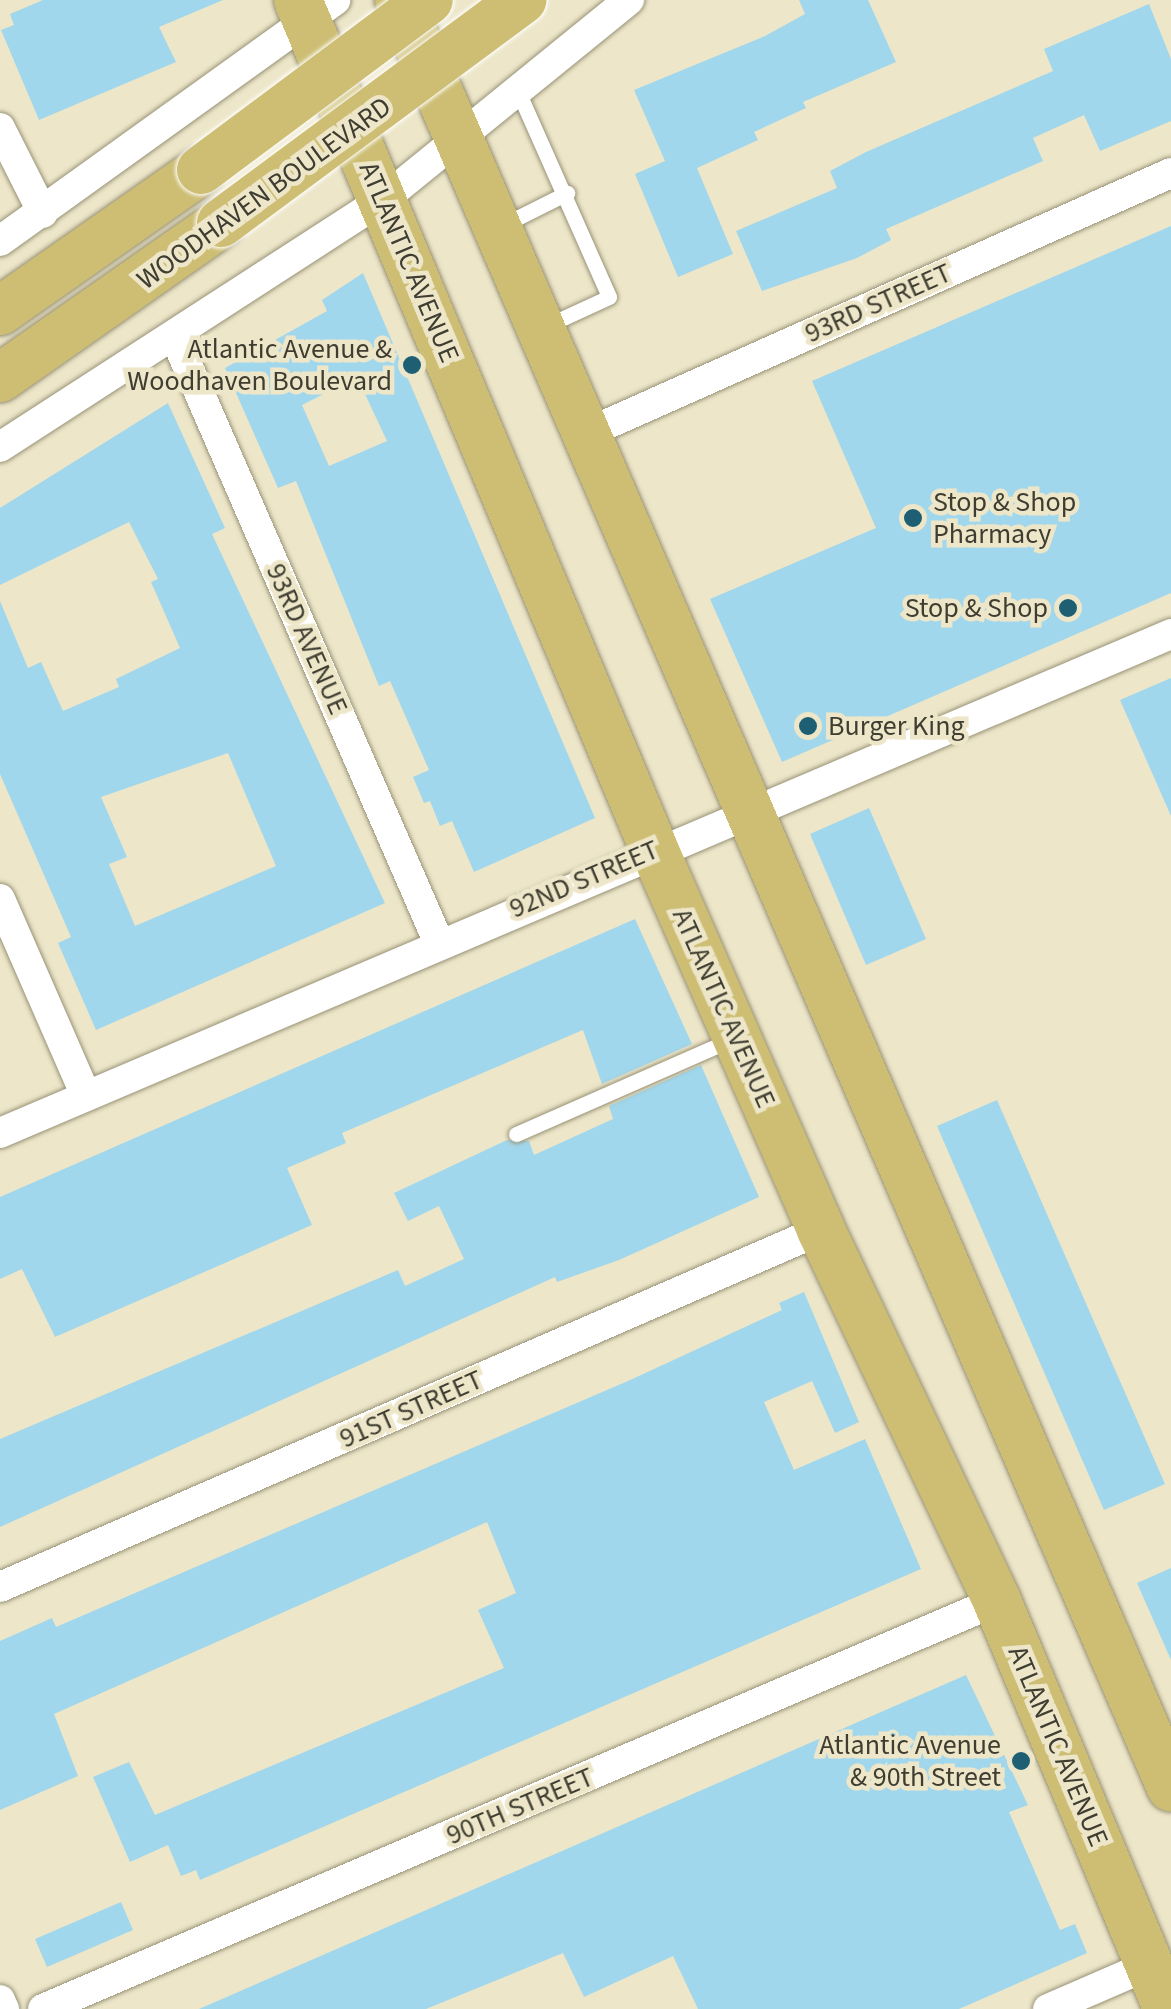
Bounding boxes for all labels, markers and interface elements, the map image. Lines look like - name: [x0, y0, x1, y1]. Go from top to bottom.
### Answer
- street label: WOODHAVEN BOULEVARD: [130, 89, 398, 297]
- street label: ATLANTIC AVENUE: [352, 157, 466, 367]
- street label: 93RD STREET: [800, 256, 956, 350]
- place label: Atlantic Avenue & Woodhaven Boulevard: [127, 332, 392, 398]
- marker: Atlantic Avenue & Woodhaven Boulevard: [401, 354, 423, 376]
- place label: Stop & Shop Pharmacy: [933, 485, 1076, 551]
- marker: Stop & Shop Pharmacy: [902, 507, 924, 529]
- street label: 93RD AVENUE: [259, 558, 355, 720]
- place label: Stop & Shop: [905, 591, 1048, 625]
- marker: Stop & Shop: [1057, 597, 1079, 619]
- place label: Burger King: [828, 709, 965, 743]
- marker: Burger King: [797, 715, 819, 737]
- street label: 92ND STREET: [504, 833, 664, 925]
- street label: ATLANTIC AVENUE: [665, 903, 783, 1113]
- street label: 91ST STREET: [334, 1363, 488, 1455]
- street label: ATLANTIC AVENUE: [1001, 1641, 1115, 1851]
- place label: Atlantic Avenue & 90th Street: [819, 1728, 1001, 1794]
- marker: Atlantic Avenue & 90th Street: [1010, 1750, 1032, 1772]
- street label: 90TH STREET: [441, 1760, 599, 1852]

